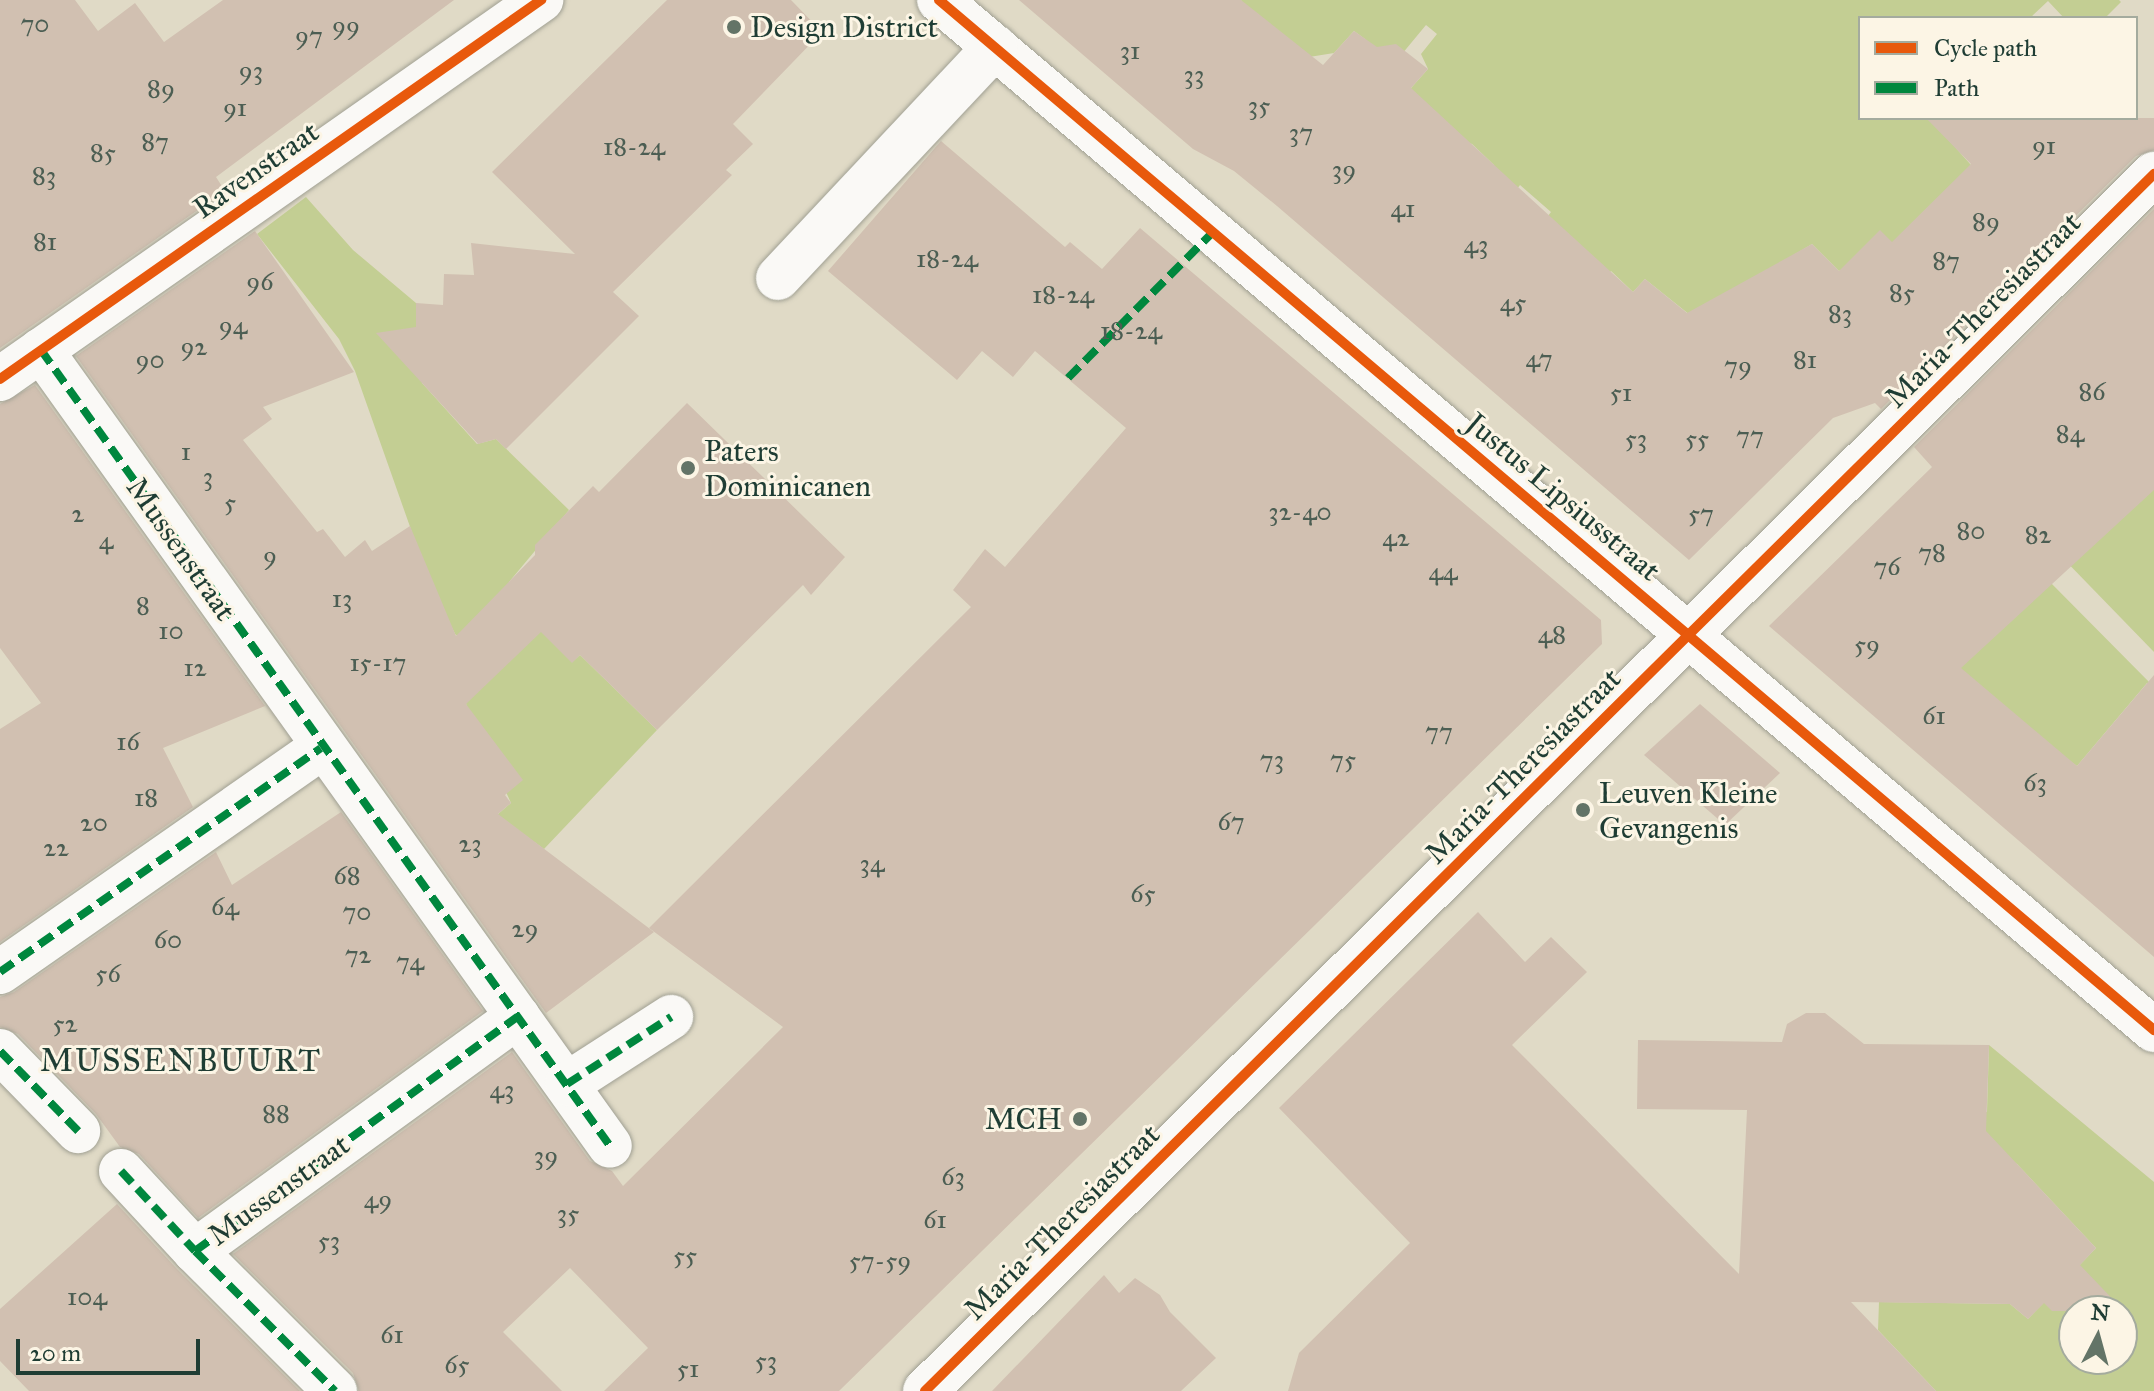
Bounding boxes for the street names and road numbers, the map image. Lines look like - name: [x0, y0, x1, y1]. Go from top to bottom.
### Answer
- street label: Ravenstraat: [186, 114, 326, 226]
- street label: Maria-Theresiastraat: [1878, 205, 2088, 415]
- street label: Justus Lipsiusstraat: [1459, 405, 1667, 589]
- street label: Mussenstraat: [119, 471, 243, 627]
- street label: Maria-Theresiastraat: [1418, 661, 1628, 871]
- street label: Maria-Theresiastraat: [957, 1117, 1167, 1327]
- street label: Mussenstraat: [201, 1127, 357, 1253]

